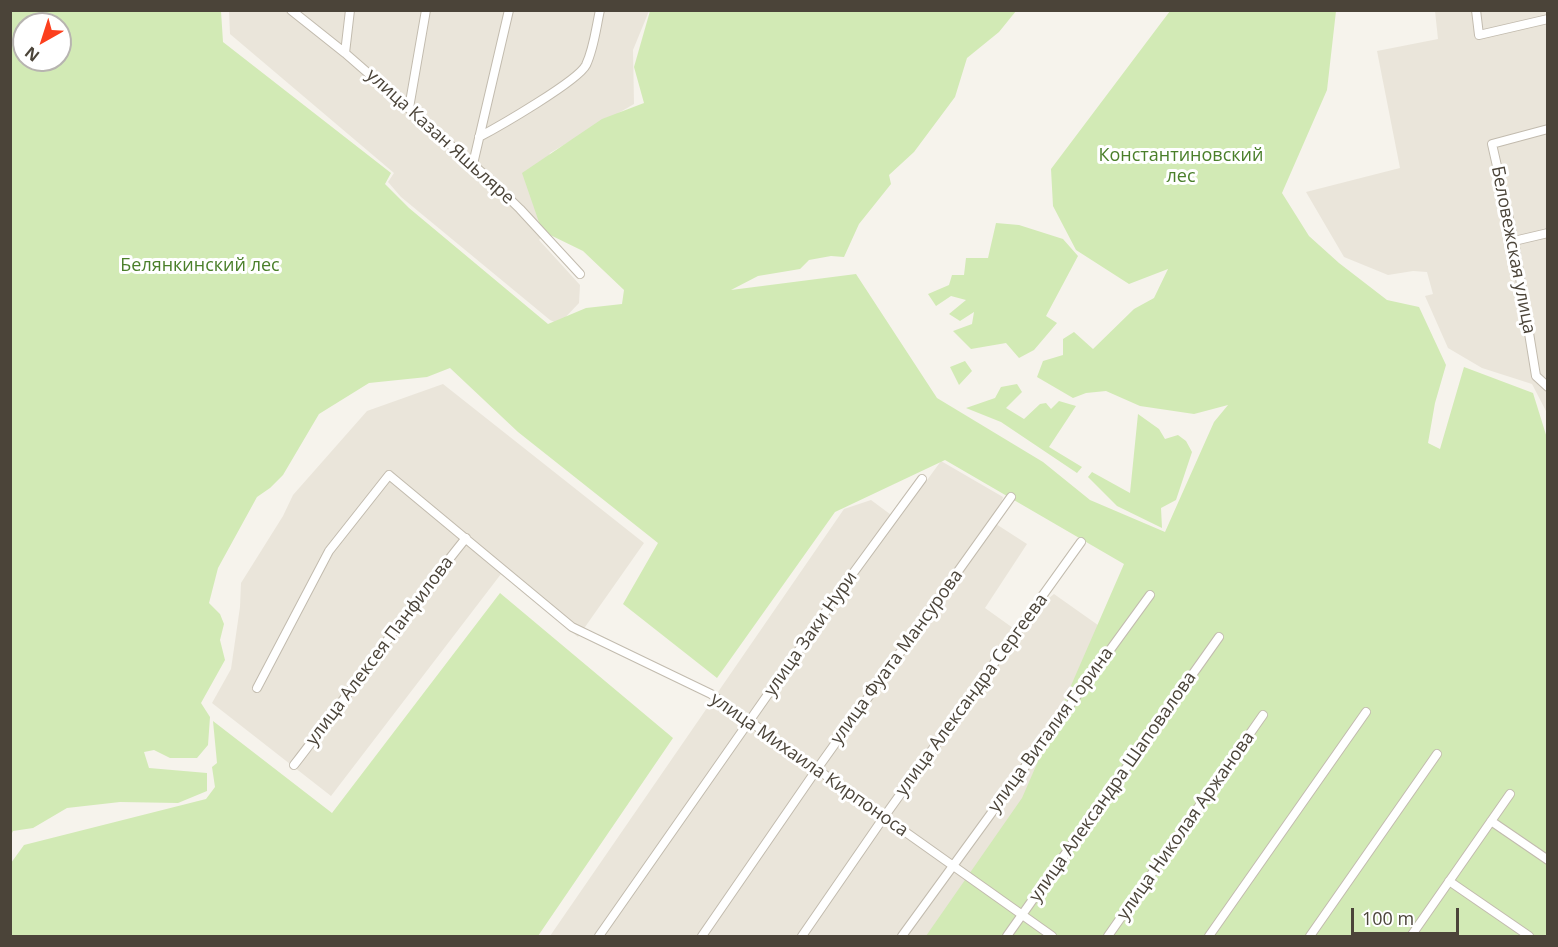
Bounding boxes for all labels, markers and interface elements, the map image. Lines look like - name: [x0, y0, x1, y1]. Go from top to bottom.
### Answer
- north arrow: [12, 12, 72, 72]
- text: N: [20, 42, 44, 67]
- street label: улица Казан Яшьляре: [361, 65, 519, 209]
- park label: Константиновский лес: [1099, 145, 1263, 188]
- street label: Беловежская улица: [1486, 164, 1540, 336]
- park label: Белянкинский лес: [120, 255, 280, 277]
- street label: улица Алексея Панфилова: [302, 552, 458, 750]
- street label: улица Фуата Мансурова: [826, 565, 968, 749]
- street label: улица Заки Нури: [760, 567, 862, 701]
- street label: улица Александра Сергеева: [891, 590, 1053, 800]
- street label: улица Виталия Горина: [984, 643, 1118, 817]
- street label: улица Александра Шаповалова: [1025, 668, 1201, 906]
- street label: улица Михаила Кирпоноса: [706, 688, 912, 842]
- street label: улица Николая Аржанова: [1113, 728, 1259, 924]
- scale bar: [1354, 896, 1462, 934]
- text: 100 m: [1362, 906, 1414, 930]

